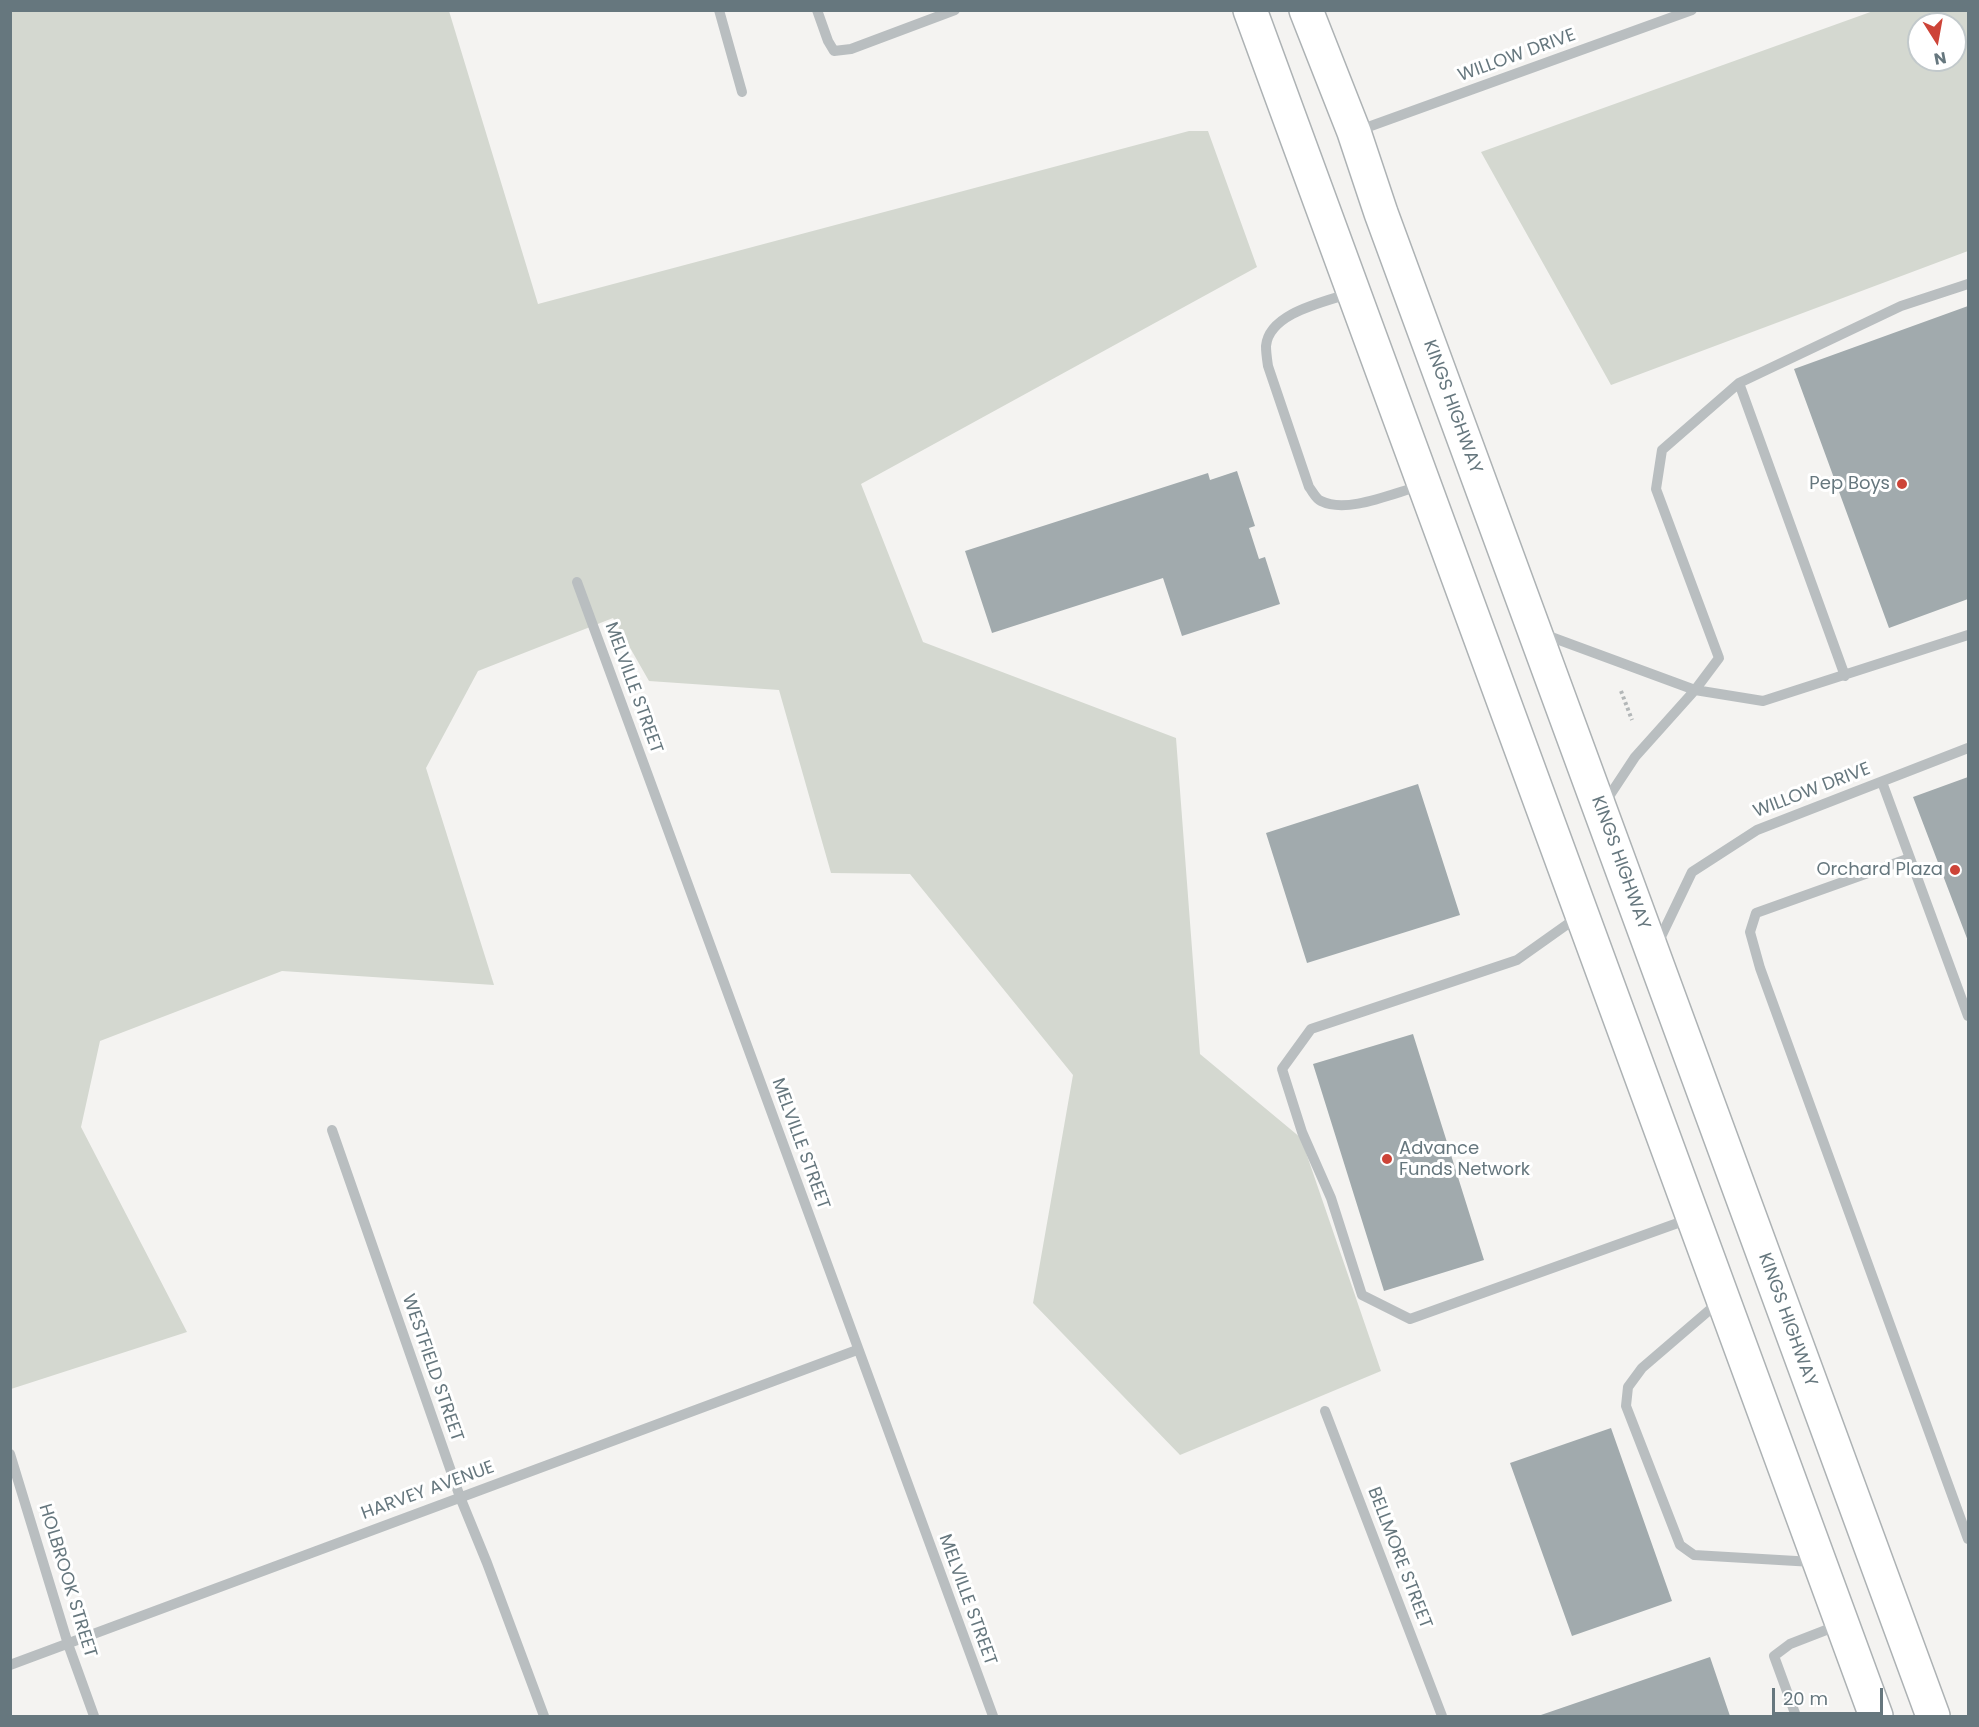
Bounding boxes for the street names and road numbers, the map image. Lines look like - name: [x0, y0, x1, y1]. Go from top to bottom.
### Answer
- street label: WILLOW DRIVE: [1455, 25, 1579, 87]
- street label: KINGS HIGHWAY: [1418, 337, 1486, 477]
- street label: MELVILLE STREET: [599, 619, 667, 757]
- street label: WILLOW DRIVE: [1750, 759, 1874, 823]
- street label: KINGS HIGHWAY: [1586, 793, 1654, 933]
- street label: MELVILLE STREET: [766, 1075, 834, 1213]
- street label: KINGS HIGHWAY: [1753, 1250, 1821, 1390]
- street label: WESTFIELD STREET: [397, 1291, 467, 1445]
- street label: HARVEY AVENUE: [359, 1457, 497, 1525]
- street label: BELLMORE STREET: [1362, 1484, 1436, 1632]
- street label: HOLBROOK STREET: [33, 1501, 101, 1661]
- street label: MELVILLE STREET: [933, 1531, 1001, 1669]

